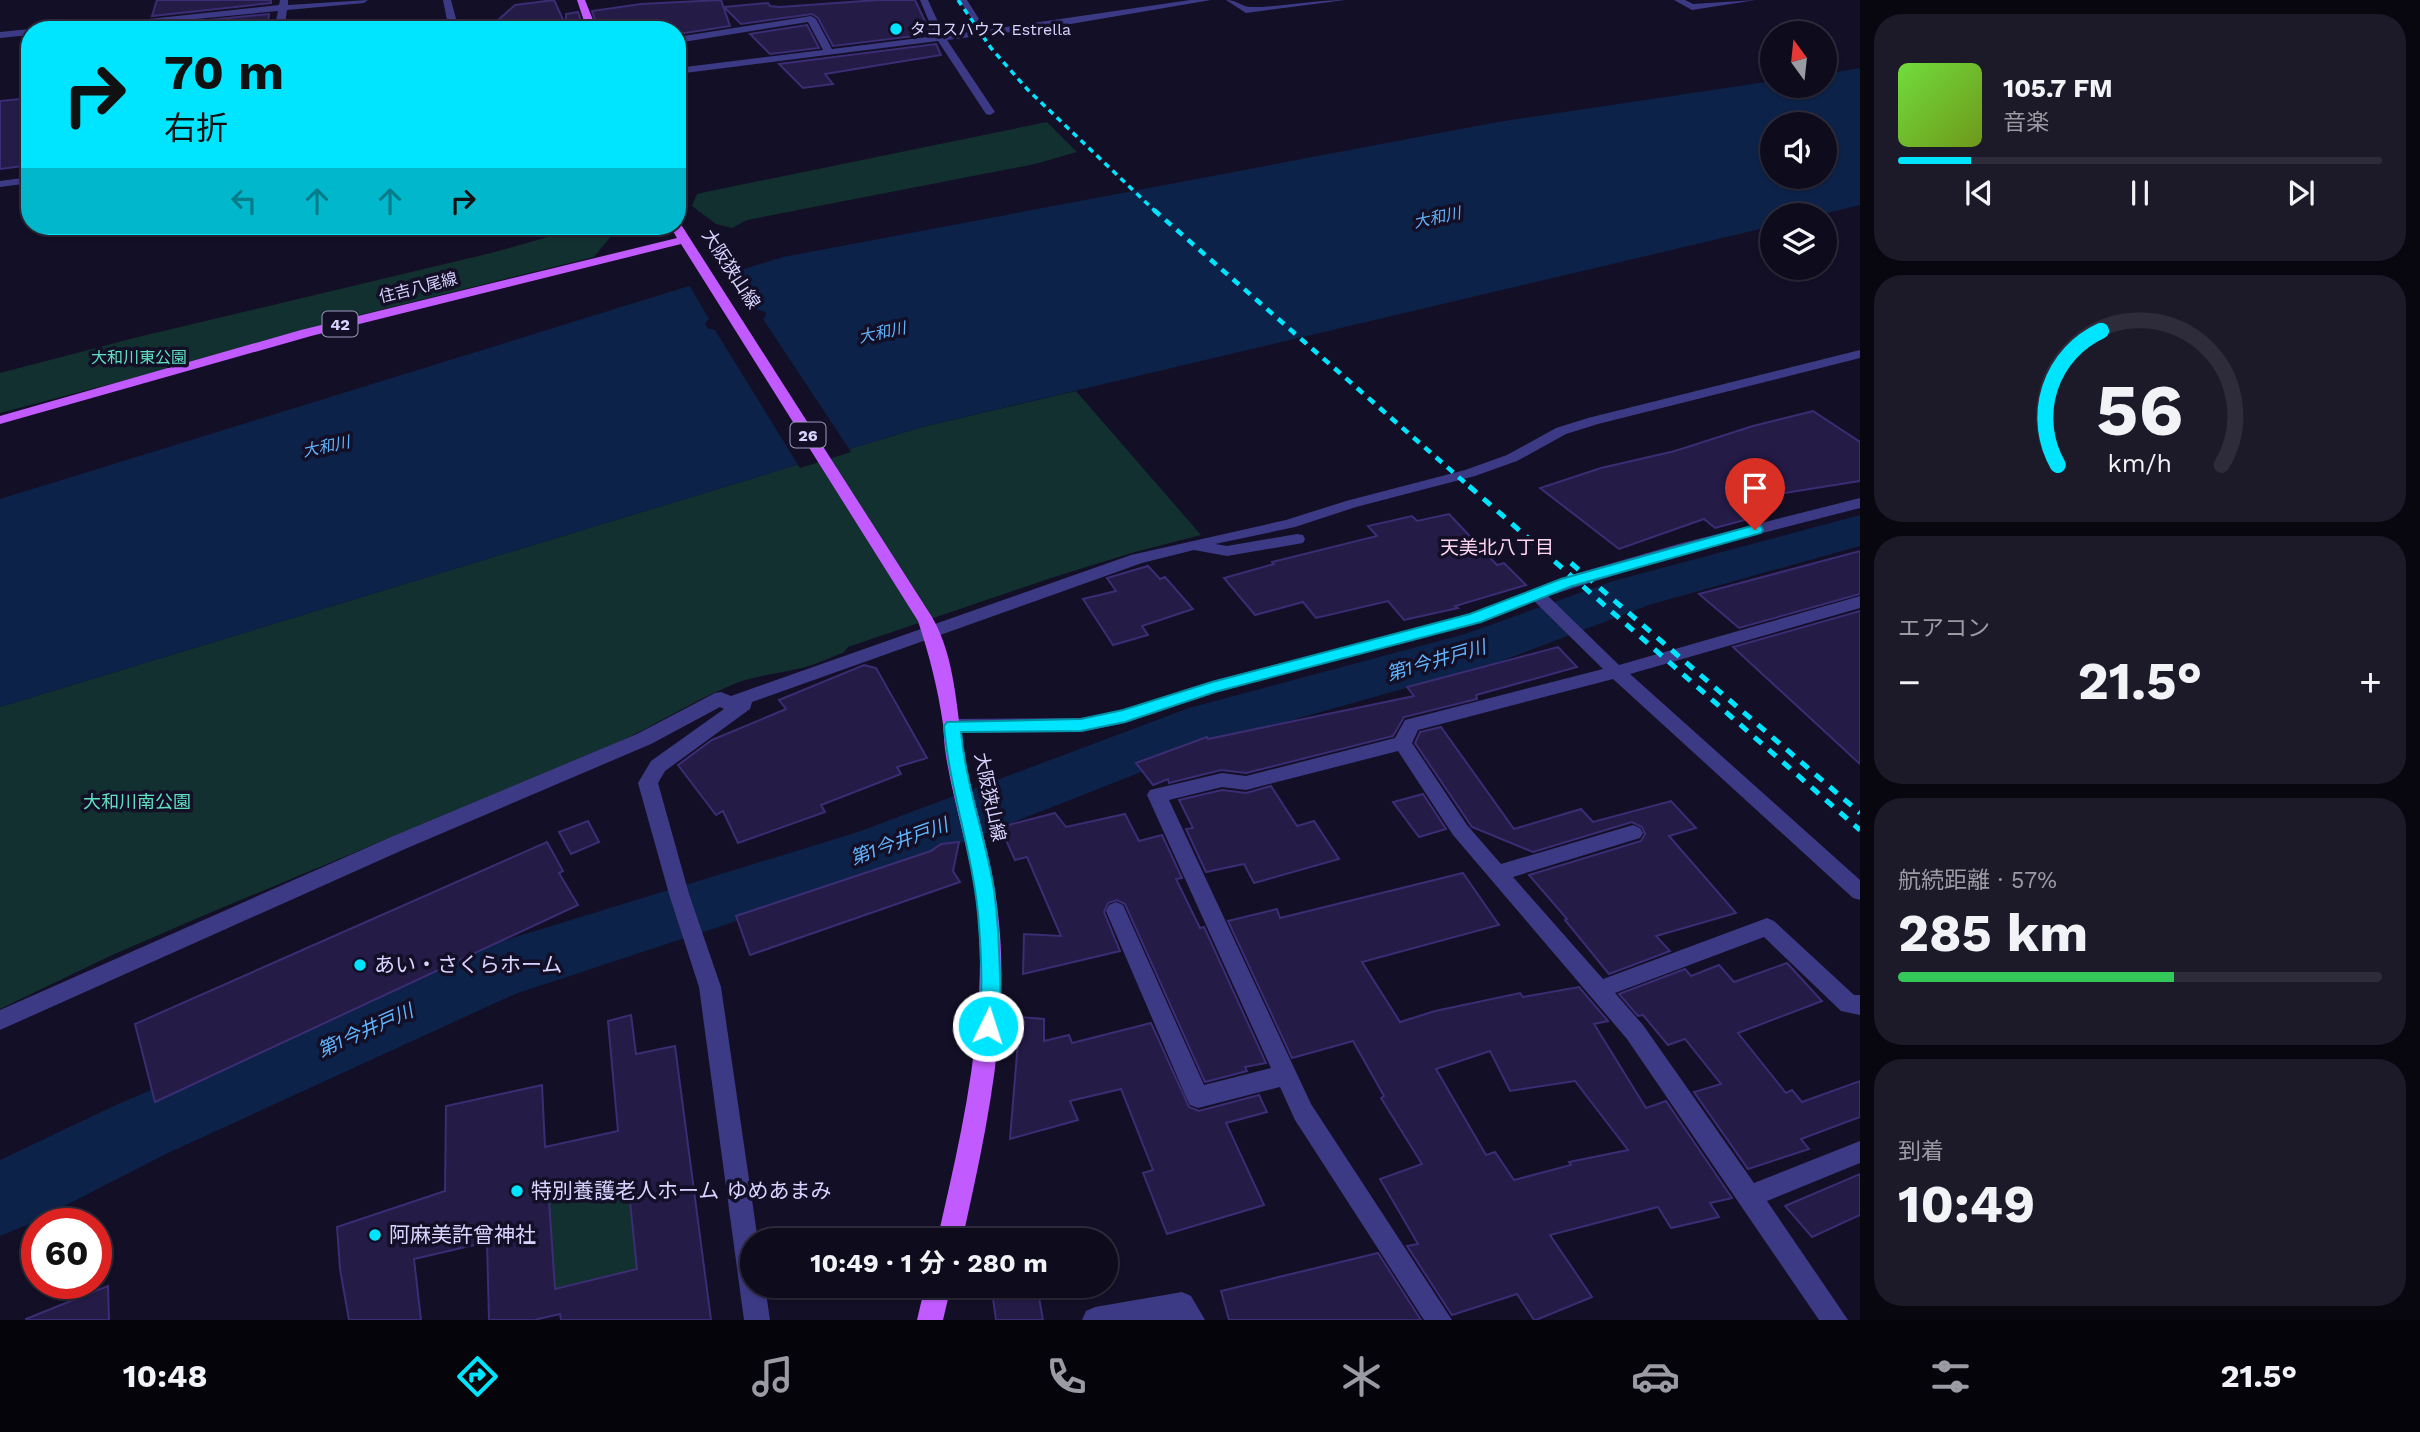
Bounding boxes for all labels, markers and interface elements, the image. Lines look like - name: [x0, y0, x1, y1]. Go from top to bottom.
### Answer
- place label: タコスハウス Estrella: [910, 20, 1071, 39]
- marker: タコスハウス Estrella: [888, 21, 904, 37]
- north arrow: [1760, 21, 1838, 98]
- map controls: [1760, 21, 1837, 280]
- text: 70 m: [164, 43, 284, 101]
- icon: right: [49, 49, 140, 140]
- text: 105.7 FM: [2003, 73, 2113, 103]
- text: 右折: [164, 109, 228, 147]
- text: 音楽: [2003, 109, 2049, 136]
- button: sound: [1760, 112, 1837, 189]
- icon: previous: [1960, 174, 1998, 212]
- icon: pause: [2121, 174, 2159, 212]
- icon: next: [2282, 174, 2320, 212]
- icon: left: [225, 182, 263, 220]
- icon: ahead: [298, 182, 336, 220]
- icon: ahead: [371, 182, 409, 220]
- icon: right: [444, 182, 482, 220]
- water label: 大和川: [1412, 203, 1465, 232]
- button: layers: [1760, 203, 1837, 280]
- street label: 大阪狭山線: [698, 225, 765, 312]
- street label: 住吉八尾線: [377, 269, 459, 306]
- road number: 42: [322, 312, 358, 336]
- water label: 大和川: [857, 318, 910, 347]
- park label: 大和川東公園: [91, 348, 187, 367]
- text: 56: [2096, 367, 2184, 453]
- road number: 26: [790, 422, 826, 448]
- water label: 大和川: [301, 432, 354, 461]
- text: km/h: [2108, 449, 2172, 478]
- pin: [1725, 458, 1785, 530]
- icon: arrive: [1736, 469, 1774, 507]
- district label: 天美北八丁目: [1440, 536, 1554, 559]
- text: エアコン: [1898, 615, 1990, 642]
- water label: 第1今井戸川: [1384, 635, 1490, 686]
- text: 21.5°: [2078, 651, 2202, 712]
- text: −: [1898, 660, 1921, 704]
- text: +: [2359, 660, 2382, 704]
- street label: 大阪狭山線: [971, 751, 1010, 843]
- park label: 大和川南公園: [83, 791, 191, 812]
- water label: 第1今井戸川: [847, 812, 953, 870]
- text: 航続距離 · 57%: [1898, 867, 2057, 894]
- text: 285 km: [1898, 903, 2088, 964]
- place label: あい・さくらホーム: [374, 952, 562, 977]
- marker: あい・さくらホーム: [352, 957, 368, 973]
- position arrow: [951, 989, 1025, 1063]
- water label: 第1今井戸川: [314, 998, 418, 1062]
- text: 到着: [1898, 1138, 1944, 1165]
- text: 10:49: [1898, 1174, 2035, 1235]
- place label: 特別養護老人ホーム ゆめあまみ: [531, 1178, 832, 1203]
- marker: 特別養護老人ホーム ゆめあまみ: [509, 1183, 525, 1199]
- speed limit sign: 60: [21, 1208, 112, 1299]
- place label: 阿麻美許曾神社: [389, 1222, 536, 1247]
- marker: 阿麻美許曾神社: [367, 1227, 383, 1243]
- text: 10:49 · 1 分 · 280 m: [810, 1248, 1048, 1278]
- icon: directions: [453, 1352, 502, 1401]
- icon: music: [748, 1352, 797, 1401]
- icon: phone: [1042, 1352, 1091, 1401]
- icon: climate: [1337, 1352, 1386, 1401]
- icon: car: [1631, 1352, 1680, 1401]
- icon: filters: [1926, 1352, 1975, 1401]
- text: 10:48: [123, 1357, 208, 1395]
- text: 21.5°: [2221, 1357, 2297, 1395]

